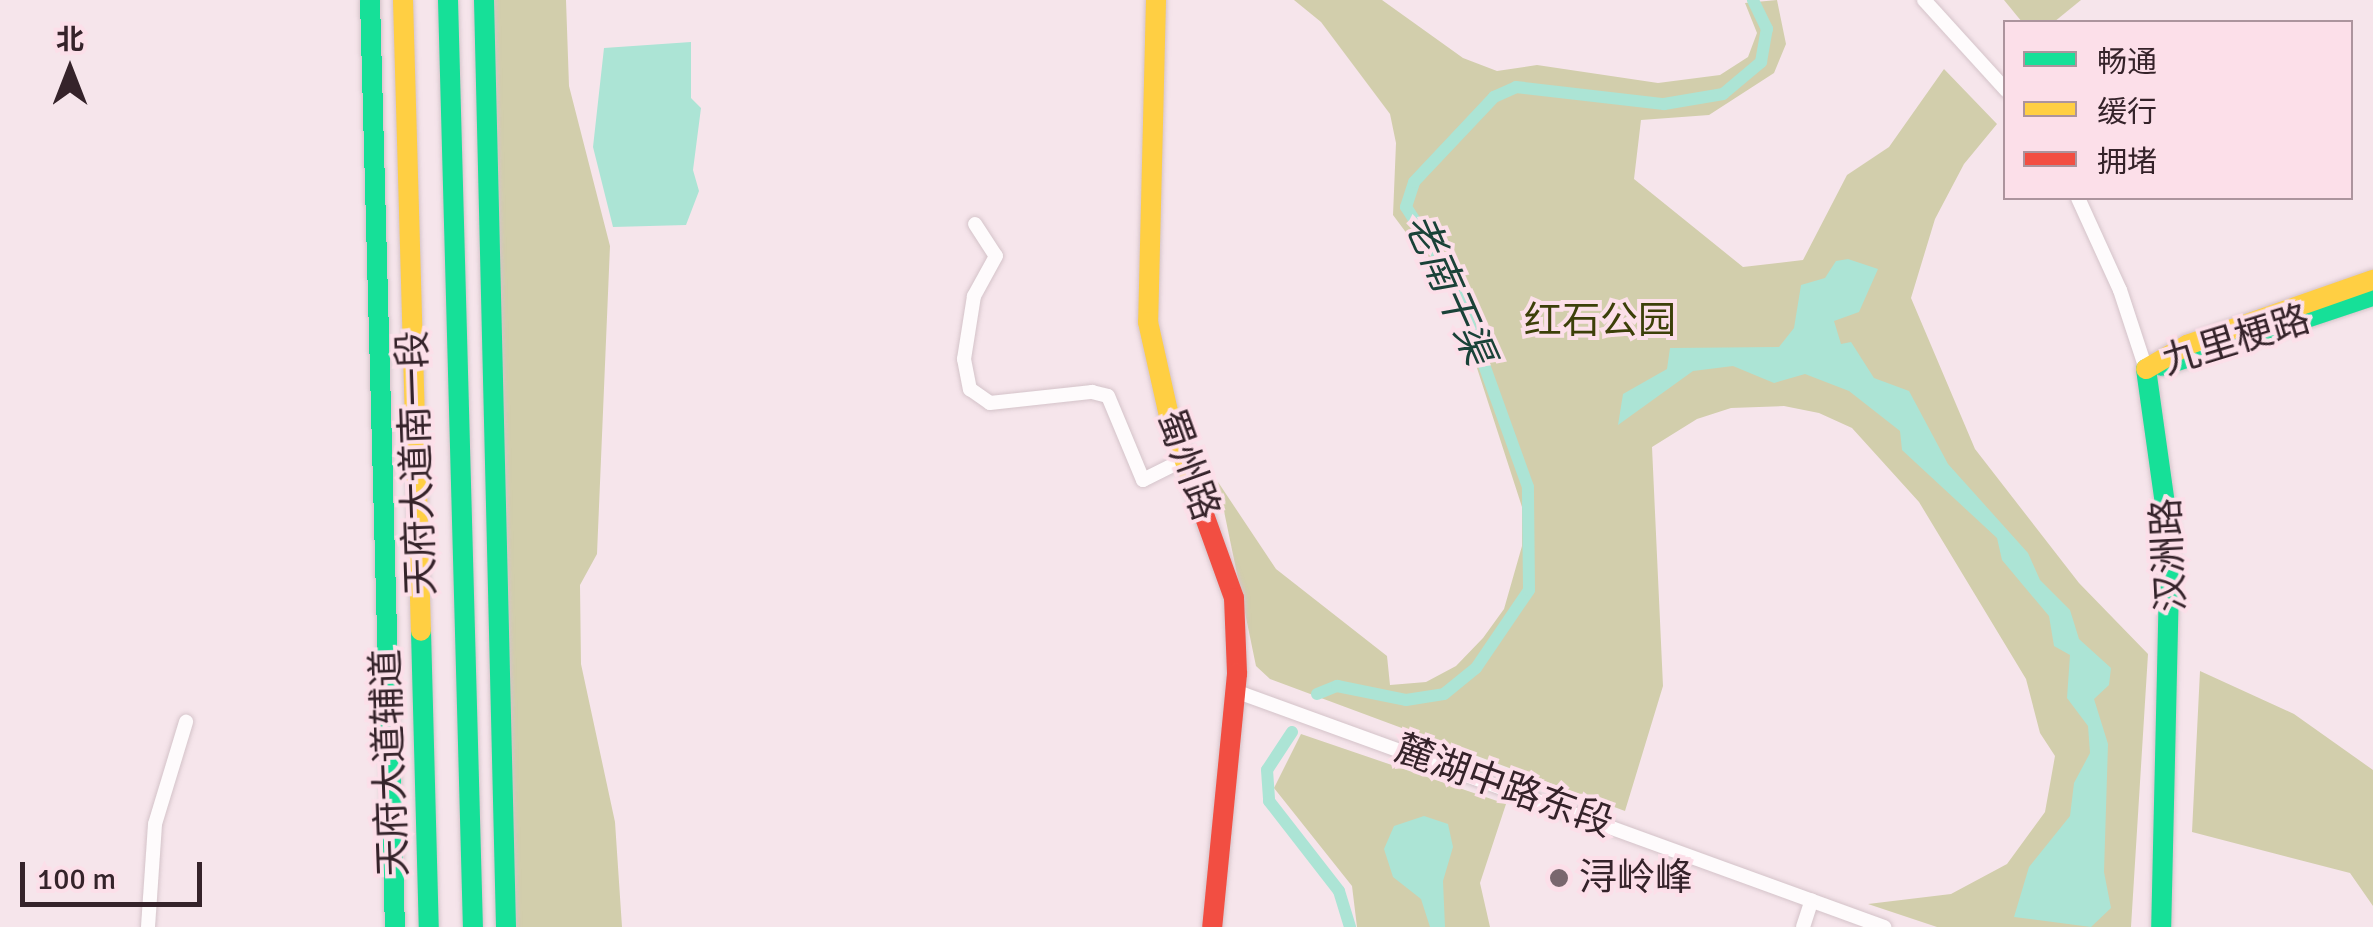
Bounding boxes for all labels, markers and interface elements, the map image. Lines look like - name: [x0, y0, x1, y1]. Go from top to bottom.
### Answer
- north arrow: [20, 20, 120, 120]
- legend: [2003, 20, 2353, 200]
- text: 北: [56, 23, 84, 57]
- text: 畅通: [2097, 44, 2157, 81]
- text: 缓行: [2097, 94, 2157, 131]
- text: 拥堵: [2097, 144, 2157, 181]
- water label: 老南干渠: [1395, 206, 1503, 372]
- street label: 九里梗路: [2157, 296, 2315, 384]
- park label: 红石公园: [1524, 298, 1676, 344]
- street label: 天府大道南一段: [390, 329, 444, 597]
- street label: 蜀州路: [1147, 404, 1229, 526]
- street label: 汉洲路: [2143, 497, 2195, 613]
- street label: 天府大道辅道: [363, 648, 417, 878]
- street label: 麓湖中路东段: [1389, 726, 1619, 846]
- scale bar: [25, 842, 208, 904]
- place label: 浔岭峰: [1579, 855, 1693, 901]
- text: 100 m: [37, 861, 116, 898]
- marker: 浔岭峰: [1548, 867, 1570, 889]

